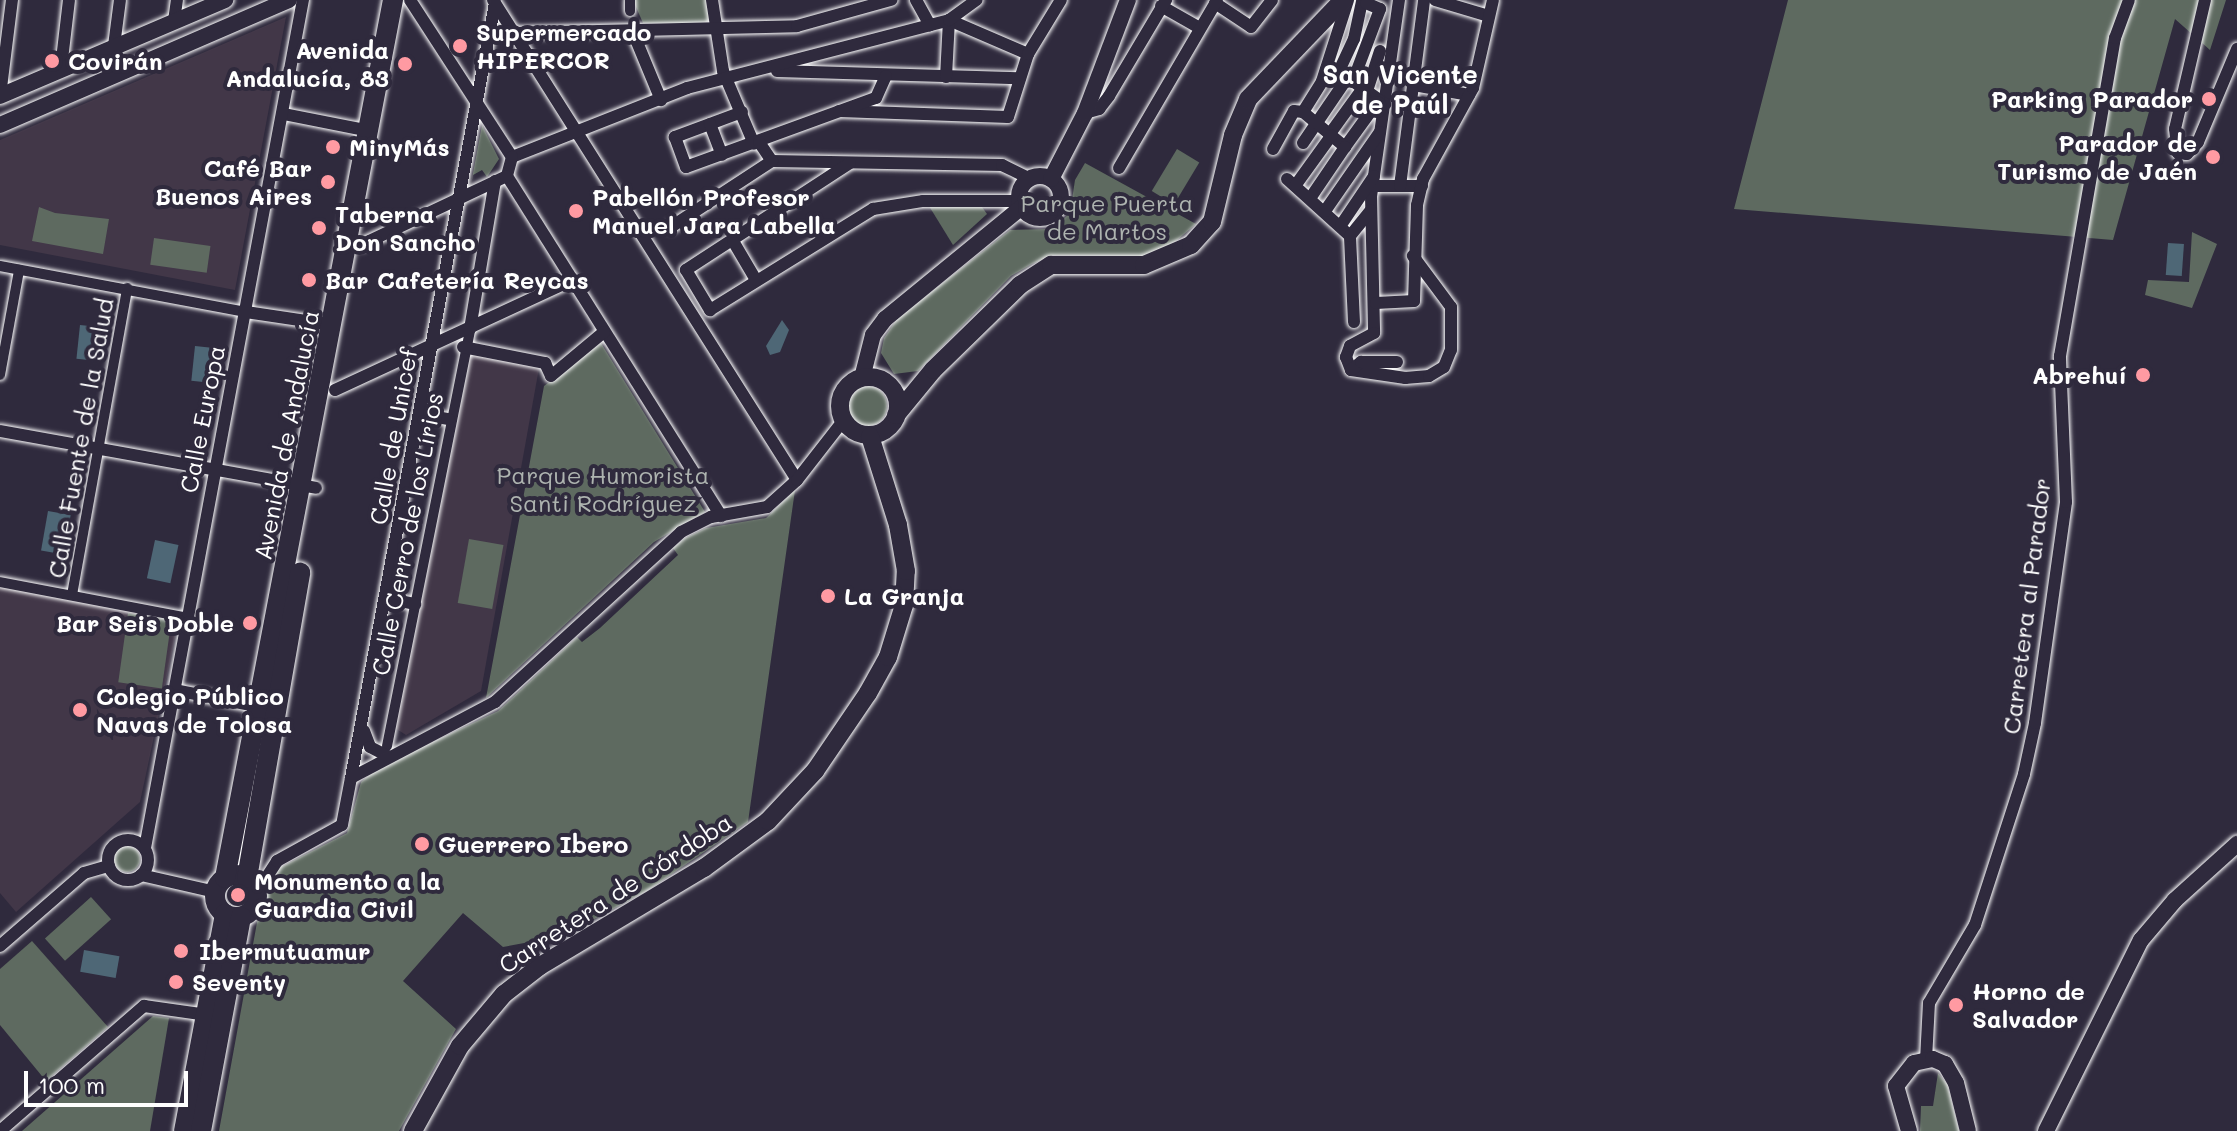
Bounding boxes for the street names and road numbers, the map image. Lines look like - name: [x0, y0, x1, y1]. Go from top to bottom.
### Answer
- street label: Calle Fuente de la Salud: [41, 296, 119, 580]
- street label: Avenida de Andalucía: [248, 308, 324, 562]
- street label: Calle Europa: [174, 343, 230, 495]
- street label: Calle de Unicef: [363, 345, 423, 527]
- street label: Calle Cerro de los Lírios: [365, 390, 449, 678]
- street label: Carretera al Parador: [1996, 476, 2056, 736]
- street label: Carretera de Córdoba: [493, 807, 737, 979]

